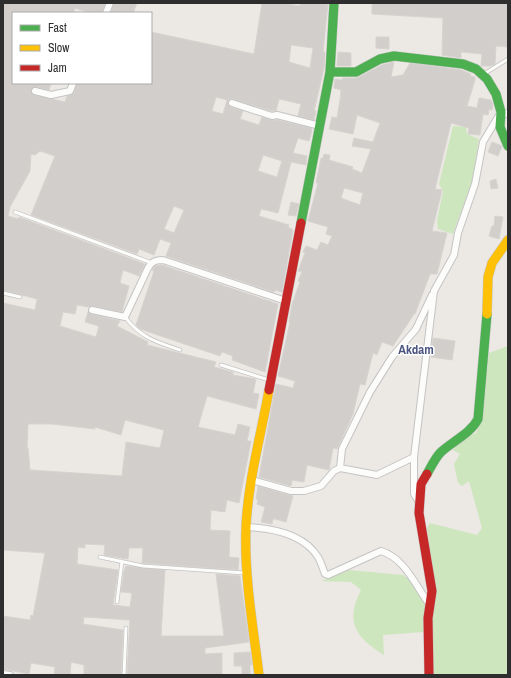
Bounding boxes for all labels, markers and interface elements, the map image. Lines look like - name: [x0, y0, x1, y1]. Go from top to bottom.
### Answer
- legend: [12, 12, 152, 84]
- text: Fast: [48, 20, 67, 36]
- text: Slow: [48, 40, 70, 56]
- text: Jam: [48, 60, 67, 76]
- district label: Akdam: [398, 341, 434, 358]

